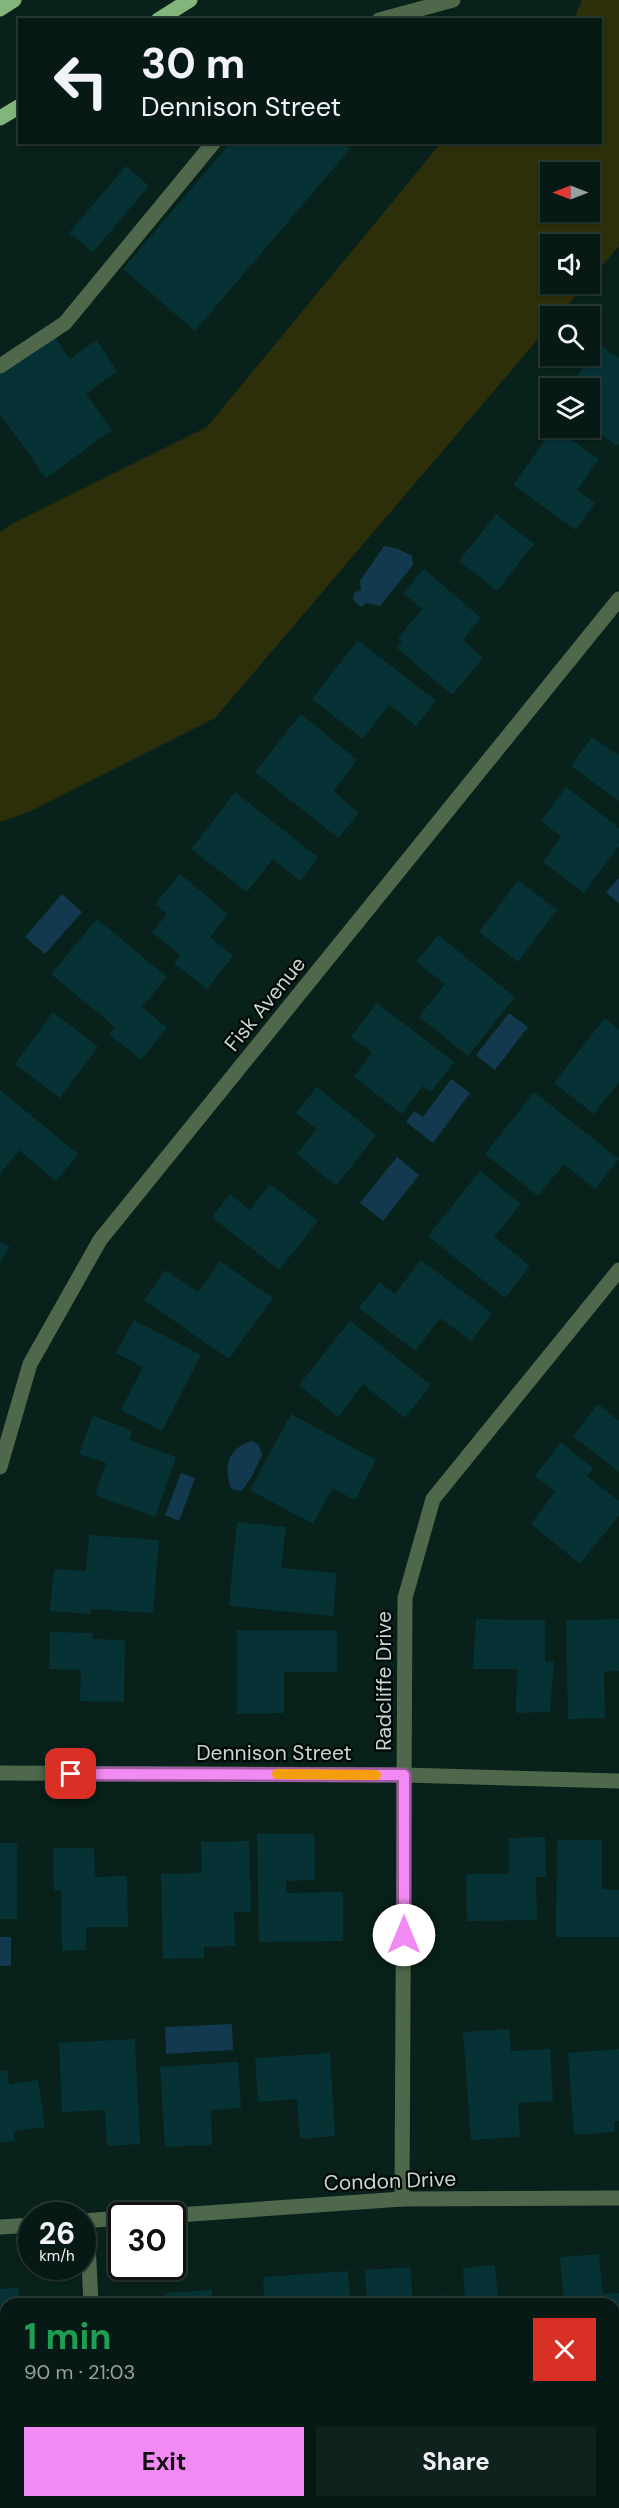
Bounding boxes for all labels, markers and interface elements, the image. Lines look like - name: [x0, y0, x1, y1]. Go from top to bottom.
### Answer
- text: 30 m: [141, 36, 245, 91]
- icon: left: [42, 42, 120, 120]
- text: Dennison Street: [141, 89, 341, 124]
- north arrow: [540, 162, 600, 222]
- map controls: [540, 162, 600, 438]
- button: sound: [540, 234, 600, 294]
- button: search: [540, 306, 600, 366]
- button: layers: [540, 378, 600, 438]
- street label: Fisk Avenue: [218, 951, 312, 1057]
- street label: Radcliffe Drive: [370, 1611, 398, 1751]
- street label: Dennison Street: [196, 1739, 352, 1767]
- pin: [45, 1748, 96, 1799]
- icon: arrive: [54, 1757, 87, 1790]
- position arrow: [372, 1903, 436, 1967]
- street label: Condon Drive: [323, 2165, 457, 2197]
- speed limit sign: 30: [108, 2202, 186, 2280]
- text: 26: [39, 2214, 75, 2253]
- text: km/h: [39, 2246, 75, 2266]
- text: 1 min: [24, 2313, 112, 2360]
- button: close: [533, 2318, 596, 2381]
- text: 90 m · 21:03: [24, 2359, 135, 2385]
- button: Exit: [24, 2427, 304, 2496]
- button: Share: [316, 2427, 596, 2496]

